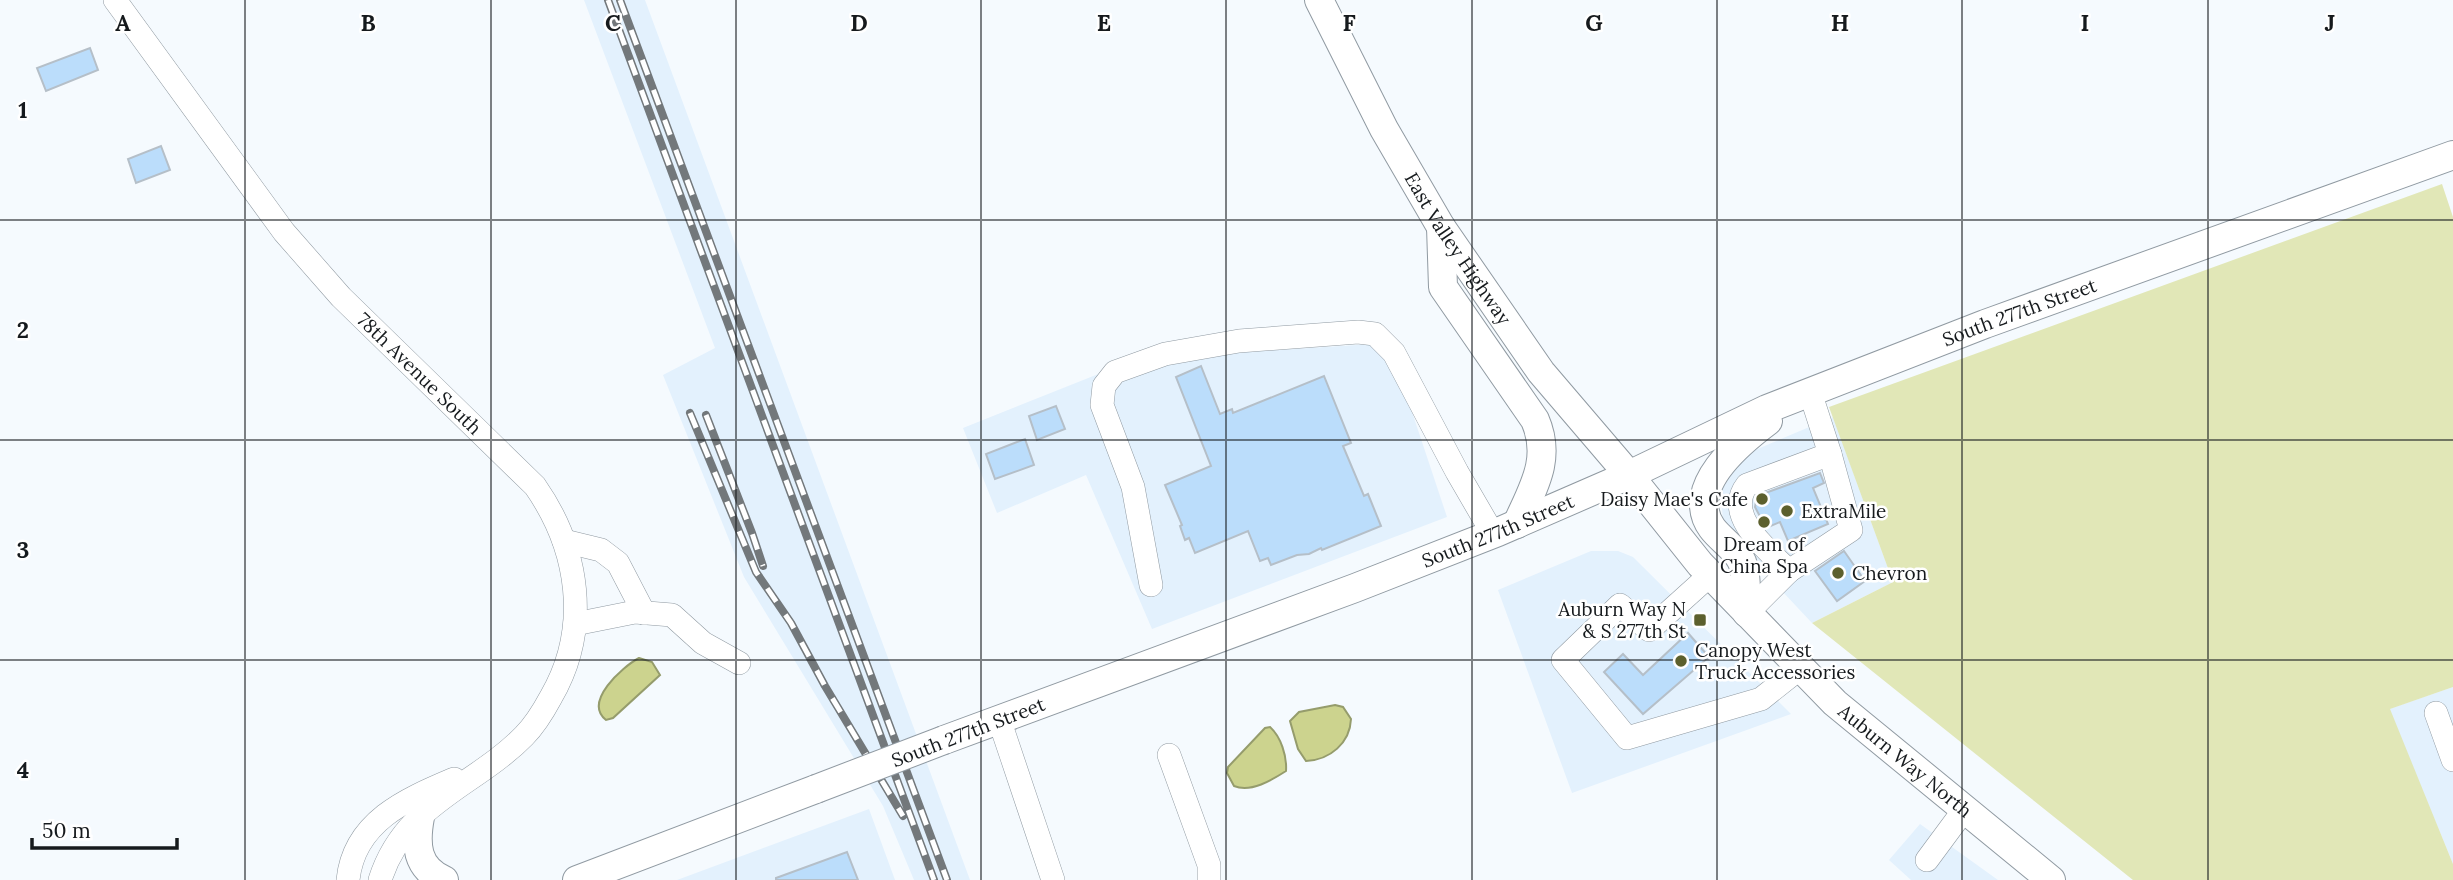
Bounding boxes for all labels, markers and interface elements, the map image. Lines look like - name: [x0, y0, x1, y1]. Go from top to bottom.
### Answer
- text: A: [115, 8, 131, 37]
- text: B: [360, 8, 376, 37]
- text: C: [605, 8, 621, 37]
- text: D: [850, 8, 868, 37]
- text: E: [1097, 8, 1111, 37]
- text: F: [1342, 8, 1356, 37]
- text: G: [1585, 8, 1603, 37]
- text: H: [1831, 8, 1849, 37]
- text: I: [2081, 8, 2089, 37]
- text: J: [2325, 8, 2335, 37]
- text: 1: [18, 95, 28, 124]
- street label: East Valley Highway: [1400, 168, 1517, 329]
- street label: South 277th Street: [1939, 273, 2100, 351]
- street label: 78th Avenue South: [352, 307, 487, 440]
- text: 2: [17, 315, 29, 344]
- place label: Daisy Mae's Cafe: [1600, 487, 1748, 511]
- street label: South 277th Street: [1418, 488, 1578, 573]
- marker: Daisy Mae's Cafe: [1754, 491, 1770, 507]
- place label: ExtraMile: [1801, 499, 1886, 523]
- marker: ExtraMile: [1779, 503, 1795, 519]
- marker: Dream of China Spa: [1756, 514, 1772, 530]
- place label: Dream of China Spa: [1720, 532, 1808, 578]
- text: 3: [17, 535, 29, 564]
- place label: Chevron: [1852, 561, 1927, 585]
- marker: Chevron: [1830, 565, 1846, 581]
- place label: Auburn Way N & S 277th St: [1557, 597, 1687, 643]
- marker: Auburn Way N & S 277th St: [1692, 612, 1708, 628]
- place label: Canopy West Truck Accessories: [1695, 638, 1856, 684]
- marker: Canopy West Truck Accessories: [1673, 653, 1689, 669]
- street label: South 277th Street: [888, 691, 1049, 772]
- street label: Auburn Way North: [1833, 698, 1977, 822]
- text: 4: [17, 755, 29, 784]
- scale bar: [32, 806, 177, 850]
- text: 50 m: [42, 817, 91, 844]

